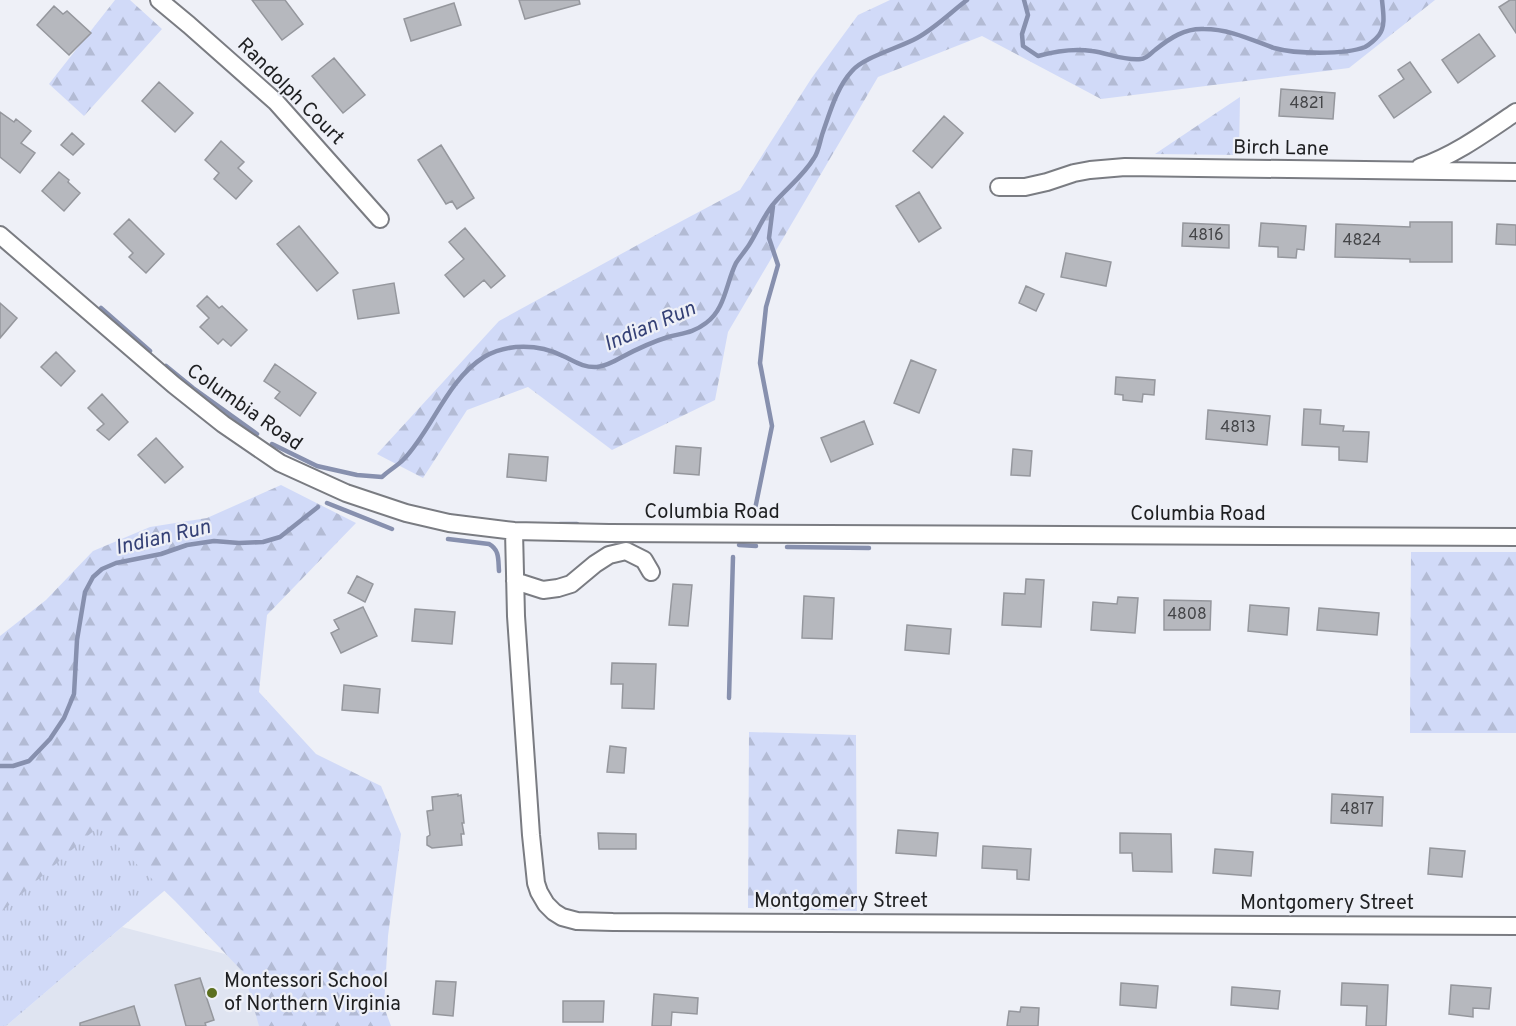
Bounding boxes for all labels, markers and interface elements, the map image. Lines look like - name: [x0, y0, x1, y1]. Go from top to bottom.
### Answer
- street label: Randolph Court: [231, 33, 349, 151]
- house number: 4821: [1289, 94, 1325, 114]
- street label: Birch Lane: [1233, 135, 1329, 163]
- house number: 4816: [1188, 226, 1224, 246]
- house number: 4824: [1343, 231, 1382, 251]
- water label: Indian Run: [600, 295, 700, 358]
- street label: Columbia Road: [181, 358, 307, 458]
- house number: 4813: [1220, 418, 1256, 438]
- street label: Columbia Road: [644, 500, 780, 526]
- street label: Columbia Road: [1130, 502, 1266, 528]
- water label: Indian Run: [113, 514, 214, 562]
- house number: 4808: [1167, 605, 1207, 625]
- house number: 4817: [1340, 800, 1374, 820]
- street label: Montgomery Street: [754, 889, 928, 915]
- street label: Montgomery Street: [1240, 891, 1414, 917]
- place label: Montessori School of Northern Virginia: [224, 969, 401, 1018]
- marker: Montessori School of Northern Virginia: [205, 986, 219, 1000]

